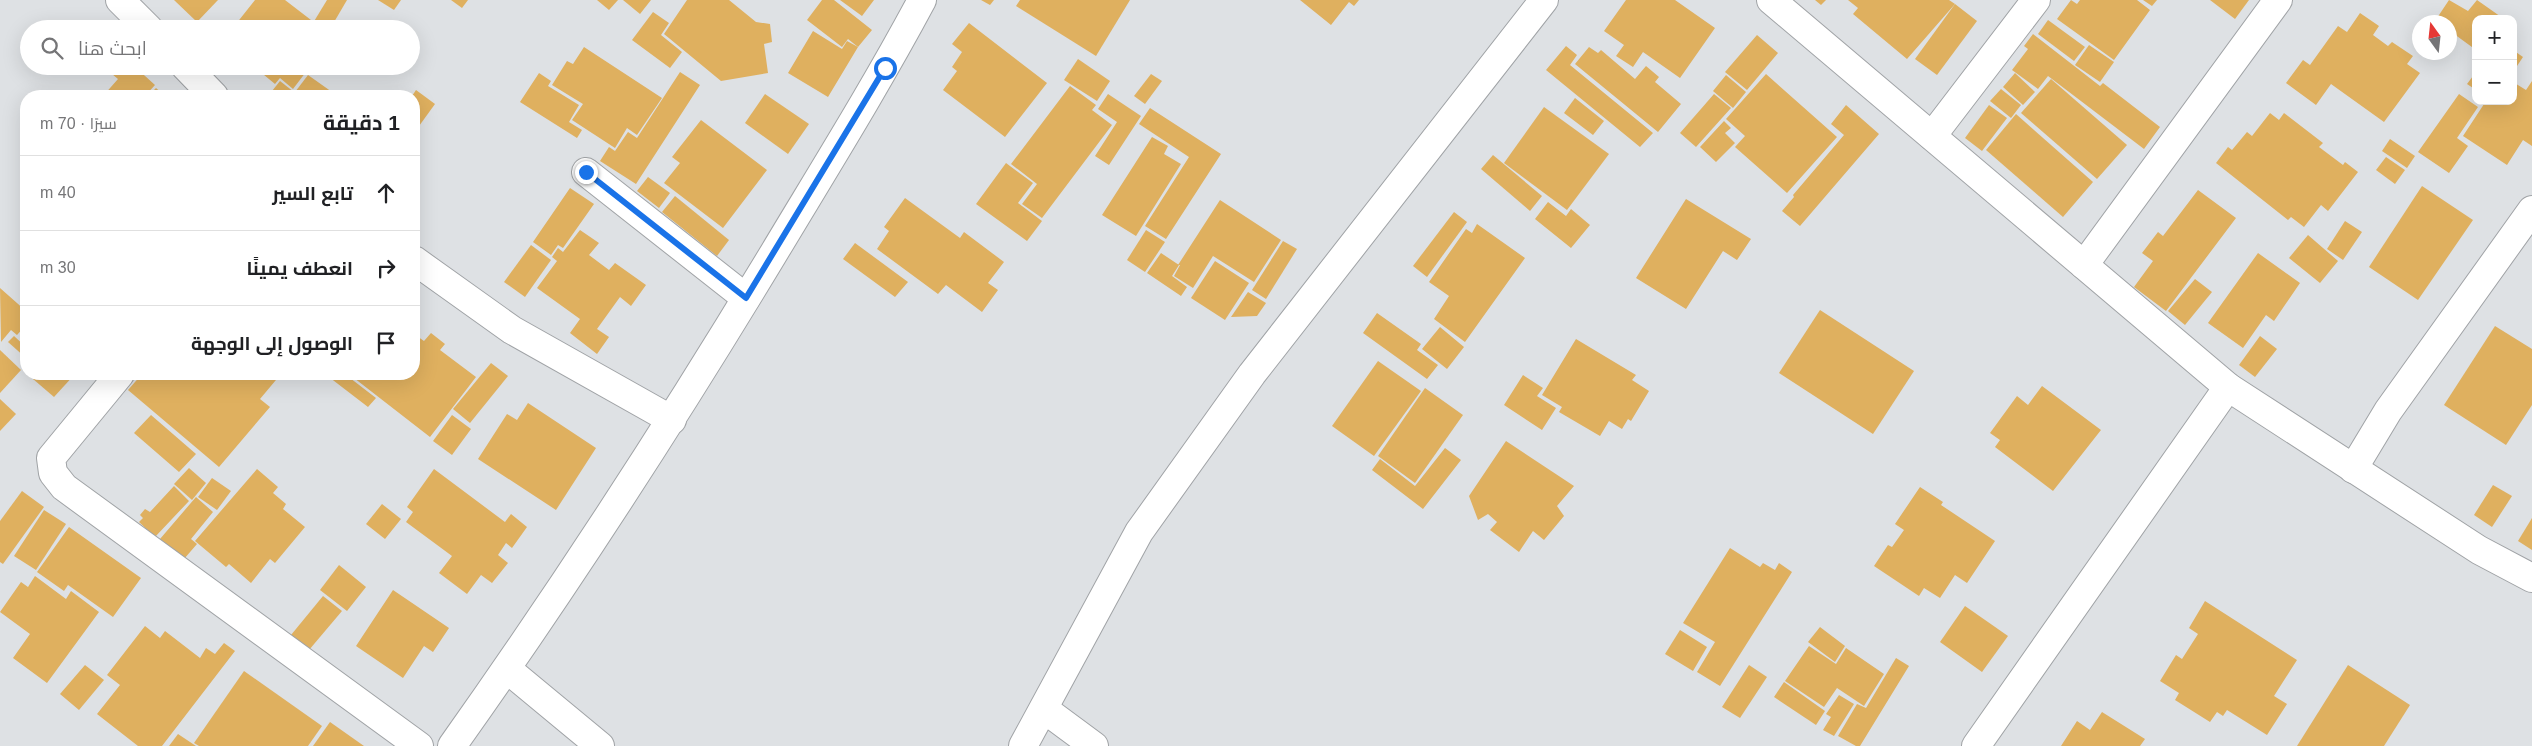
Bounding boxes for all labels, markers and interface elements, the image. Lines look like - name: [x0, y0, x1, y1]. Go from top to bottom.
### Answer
- north arrow: [2412, 15, 2457, 60]
- map controls: [2472, 15, 2517, 105]
- button: +: [2472, 15, 2517, 60]
- search box: [20, 20, 420, 75]
- icon: search: [38, 34, 66, 62]
- text: ابحث هنا: [78, 38, 147, 59]
- route start: [874, 57, 897, 80]
- button: −: [2472, 60, 2517, 105]
- text: 1 دقيقة: [323, 111, 400, 134]
- text: سيرًا · 70 m: [40, 115, 117, 132]
- route end: [575, 161, 598, 184]
- icon: ahead: [372, 179, 400, 207]
- text: تابع السير: [272, 183, 353, 204]
- text: 40 m: [40, 184, 76, 201]
- icon: right: [372, 254, 400, 282]
- text: انعطف يمينًا: [246, 258, 353, 279]
- text: 30 m: [40, 259, 76, 276]
- icon: arrive: [372, 329, 400, 357]
- text: الوصول إلى الوجهة: [191, 333, 353, 354]

